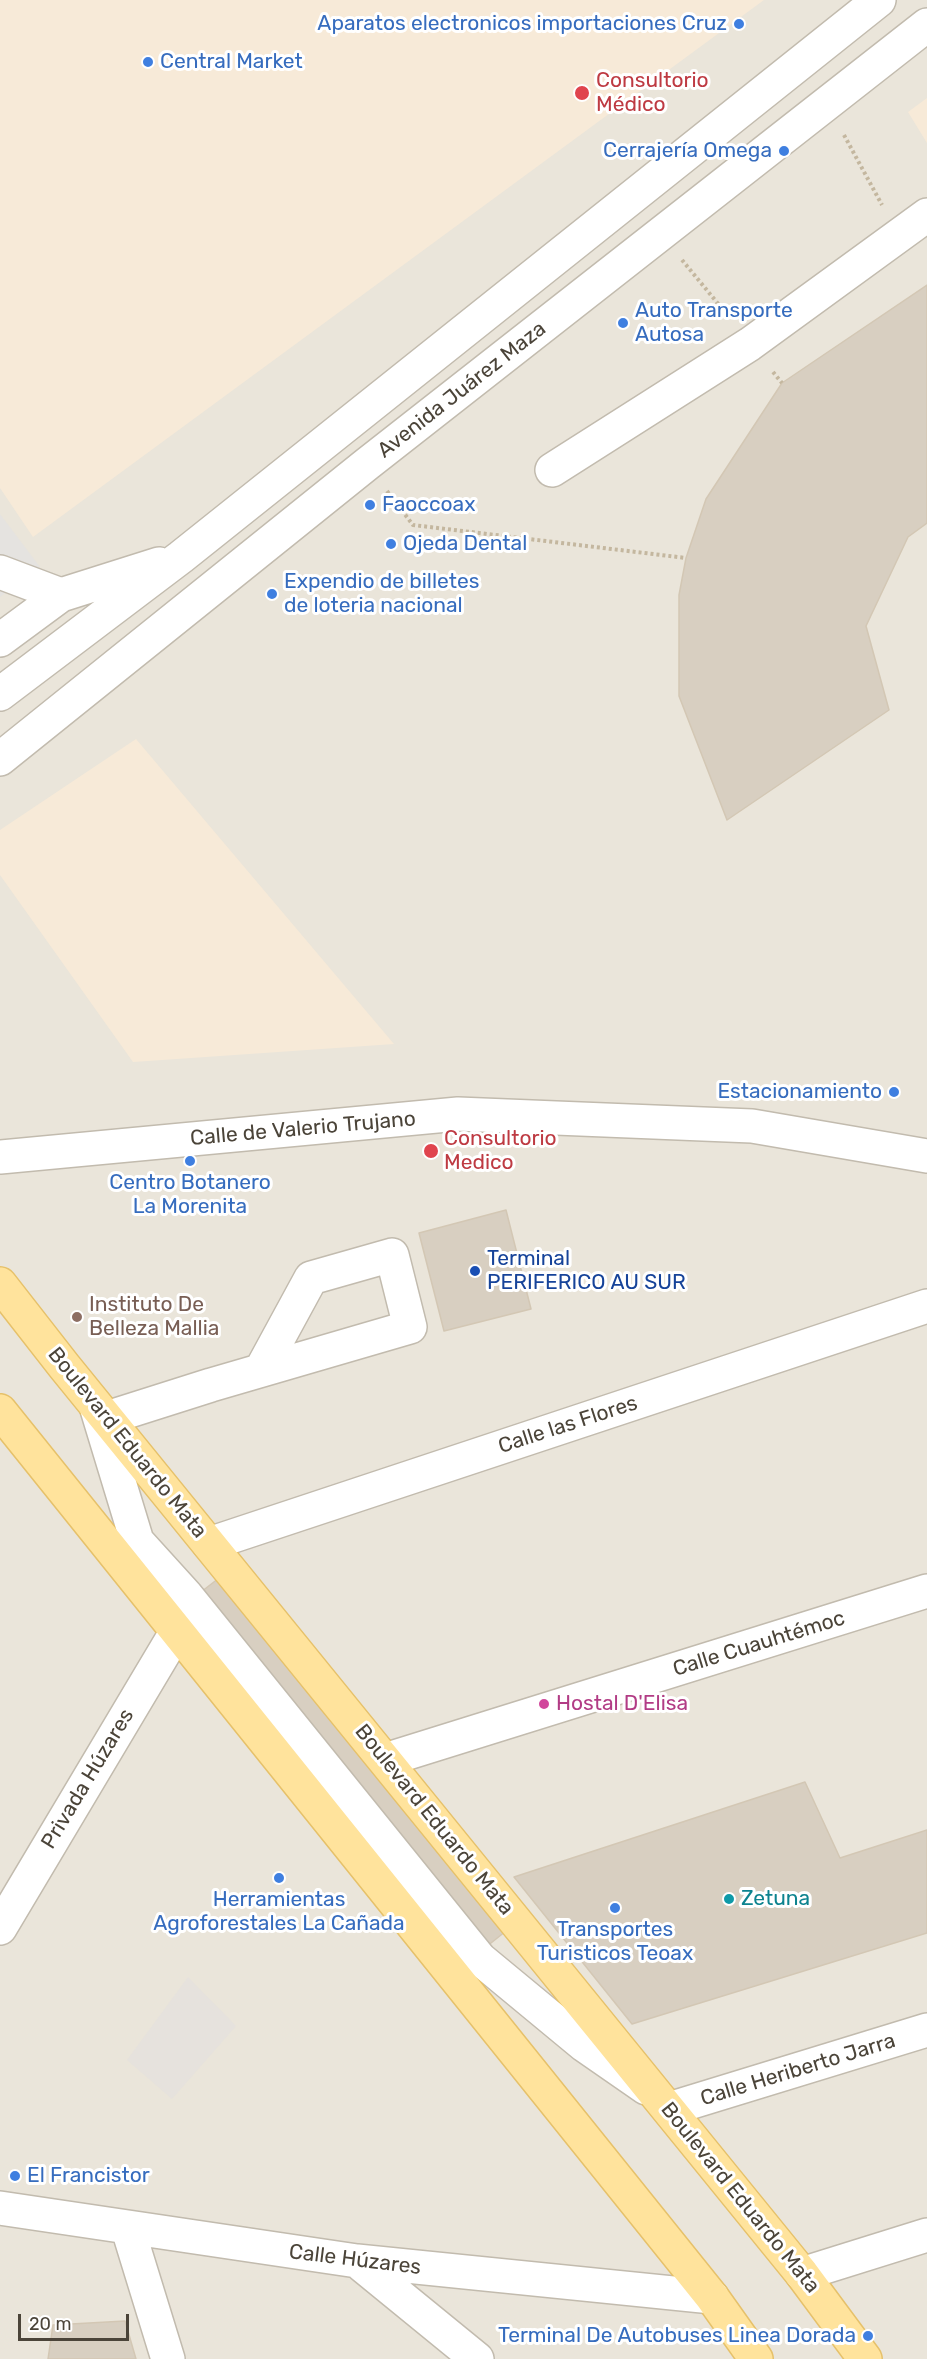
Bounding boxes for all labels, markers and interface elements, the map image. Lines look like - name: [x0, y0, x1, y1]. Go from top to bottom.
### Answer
- place label: Aparatos electronicos importaciones Cruz: [317, 11, 727, 37]
- marker: Aparatos electronicos importaciones Cruz: [732, 17, 746, 31]
- place label: Central Market: [160, 49, 303, 75]
- marker: Central Market: [141, 55, 155, 69]
- place label: Consultorio Médico: [596, 68, 709, 118]
- marker: Consultorio Médico: [573, 84, 591, 102]
- place label: Cerrajería Omega: [603, 138, 772, 164]
- marker: Cerrajería Omega: [777, 144, 791, 158]
- place label: Auto Transporte Autosa: [635, 298, 793, 348]
- street label: Avenida Juárez Maza: [373, 316, 551, 464]
- marker: Auto Transporte Autosa: [616, 316, 630, 330]
- place label: Faoccoax: [382, 492, 475, 518]
- marker: Faoccoax: [363, 498, 377, 512]
- place label: Ojeda Dental: [403, 531, 527, 557]
- marker: Ojeda Dental: [384, 537, 398, 551]
- place label: Expendio de billetes de loteria nacional: [284, 569, 479, 619]
- marker: Expendio de billetes de loteria nacional: [265, 587, 279, 601]
- place label: Estacionamiento: [717, 1079, 882, 1105]
- marker: Estacionamiento: [887, 1085, 901, 1099]
- street label: Calle de Valerio Trujano: [189, 1107, 417, 1151]
- place label: Consultorio Medico: [444, 1126, 557, 1176]
- marker: Consultorio Medico: [422, 1142, 440, 1160]
- marker: Centro Botanero La Morenita: [183, 1154, 197, 1168]
- place label: Centro Botanero La Morenita: [109, 1170, 271, 1220]
- place label: Terminal PERIFERICO AU SUR: [487, 1246, 686, 1296]
- marker: Terminal PERIFERICO AU SUR: [468, 1264, 482, 1278]
- place label: Instituto De Belleza Mallia: [89, 1292, 219, 1342]
- marker: Instituto De Belleza Mallia: [70, 1310, 84, 1324]
- street label: Boulevard Eduardo Mata: [42, 1343, 212, 1543]
- street label: Calle las Flores: [495, 1391, 641, 1459]
- street label: Calle Cuauhtémoc: [670, 1606, 848, 1682]
- place label: Hostal D'Elisa: [556, 1691, 688, 1717]
- marker: Hostal D'Elisa: [537, 1697, 551, 1711]
- street label: Privada Húzares: [36, 1704, 140, 1854]
- street label: Boulevard Eduardo Mata: [349, 1720, 519, 1920]
- marker: Herramientas Agroforestales La Cañada: [272, 1871, 286, 1885]
- place label: Zetuna: [741, 1886, 810, 1912]
- place label: Herramientas Agroforestales La Cañada: [153, 1887, 405, 1937]
- marker: Zetuna: [722, 1892, 736, 1906]
- marker: Transportes Turisticos Teoax: [608, 1901, 622, 1915]
- place label: Transportes Turisticos Teoax: [537, 1917, 693, 1967]
- street label: Calle Heriberto Jarra: [698, 2028, 898, 2112]
- street label: Boulevard Eduardo Mata: [655, 2098, 825, 2298]
- place label: El Francistor: [27, 2163, 150, 2189]
- marker: El Francistor: [8, 2169, 22, 2183]
- street label: Calle Húzares: [288, 2239, 422, 2281]
- scale bar: [21, 2302, 132, 2340]
- text: 20 m: [29, 2313, 71, 2335]
- place label: Terminal De Autobuses Linea Dorada: [498, 2323, 856, 2349]
- marker: Terminal De Autobuses Linea Dorada: [861, 2329, 875, 2343]

